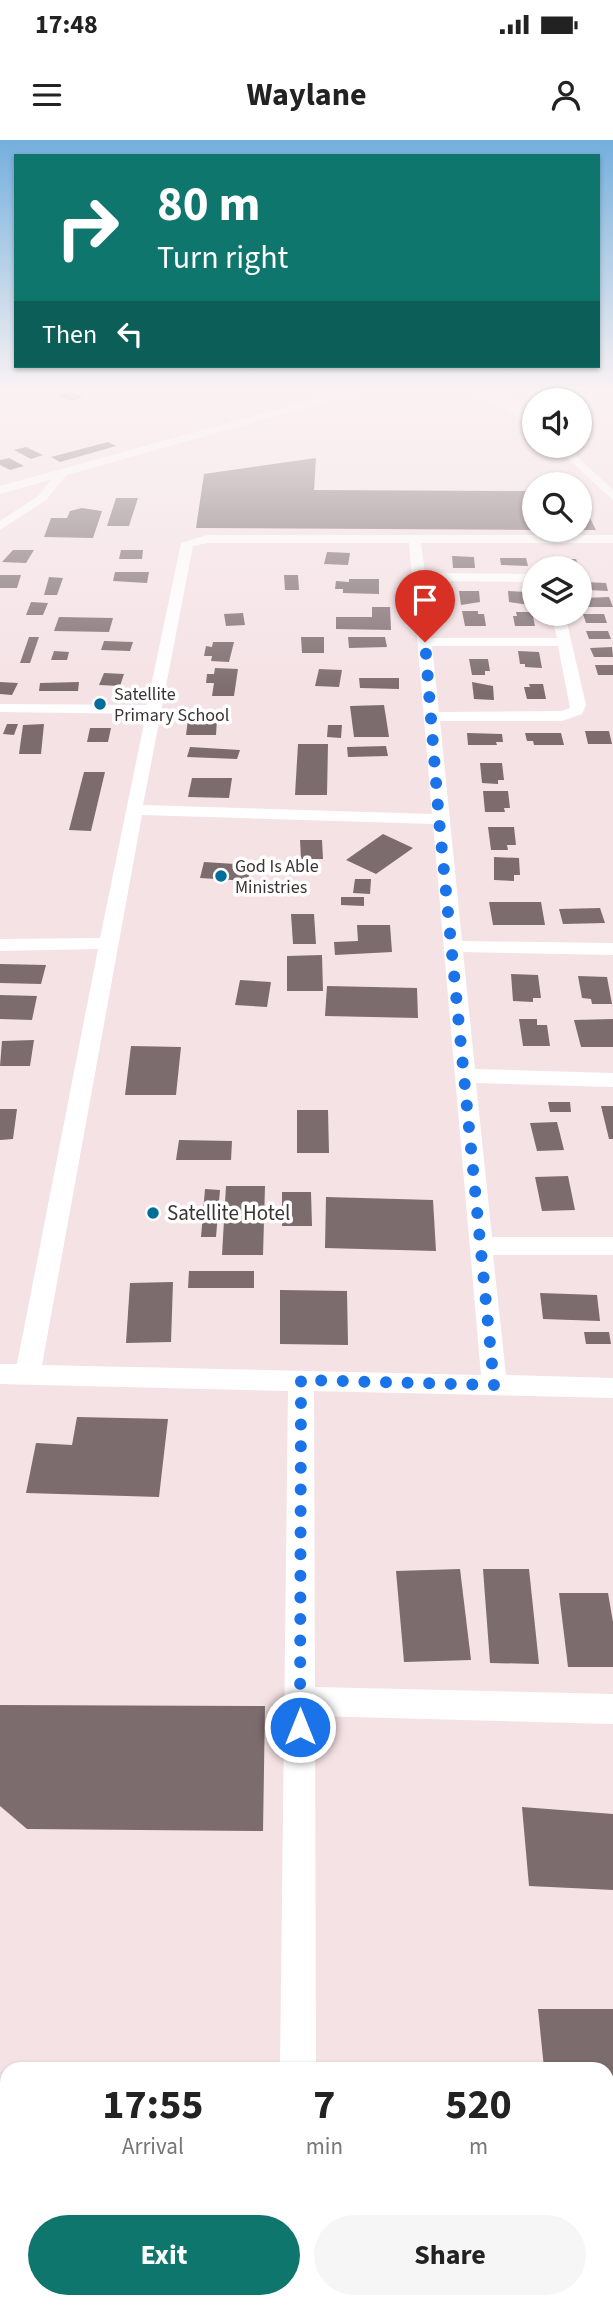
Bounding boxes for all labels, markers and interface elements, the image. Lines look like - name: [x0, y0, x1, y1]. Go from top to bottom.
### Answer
- text: 17:48: [35, 6, 98, 43]
- text: Waylane: [246, 72, 367, 118]
- icon: menu: [28, 76, 66, 114]
- icon: person: [547, 76, 585, 114]
- text: 80 m: [157, 170, 261, 240]
- icon: right: [42, 182, 133, 273]
- text: Turn right: [157, 235, 288, 281]
- icon: left: [111, 315, 149, 353]
- text: Then: [42, 316, 97, 353]
- map controls: [522, 388, 592, 626]
- button: sound: [522, 388, 592, 458]
- button: search: [522, 472, 592, 542]
- button: layers: [522, 556, 592, 626]
- pin: [395, 570, 455, 642]
- icon: arrive: [406, 581, 444, 619]
- place label: Satellite Primary School: [114, 682, 229, 728]
- marker: Satellite Primary School: [92, 696, 108, 712]
- place label: God Is Able Ministries: [235, 854, 319, 900]
- marker: God Is Able Ministries: [213, 868, 229, 884]
- place label: Satellite Hotel: [167, 1198, 290, 1228]
- marker: Satellite Hotel: [145, 1205, 161, 1221]
- position arrow: [263, 1690, 337, 1764]
- text: 17:55: [102, 2075, 204, 2135]
- text: 7: [313, 2075, 335, 2135]
- text: 520: [445, 2075, 512, 2135]
- text: Arrival: [122, 2130, 184, 2163]
- text: min: [306, 2130, 343, 2163]
- text: m: [469, 2130, 488, 2163]
- button: Exit: [28, 2215, 300, 2295]
- button: Share: [314, 2215, 586, 2295]

